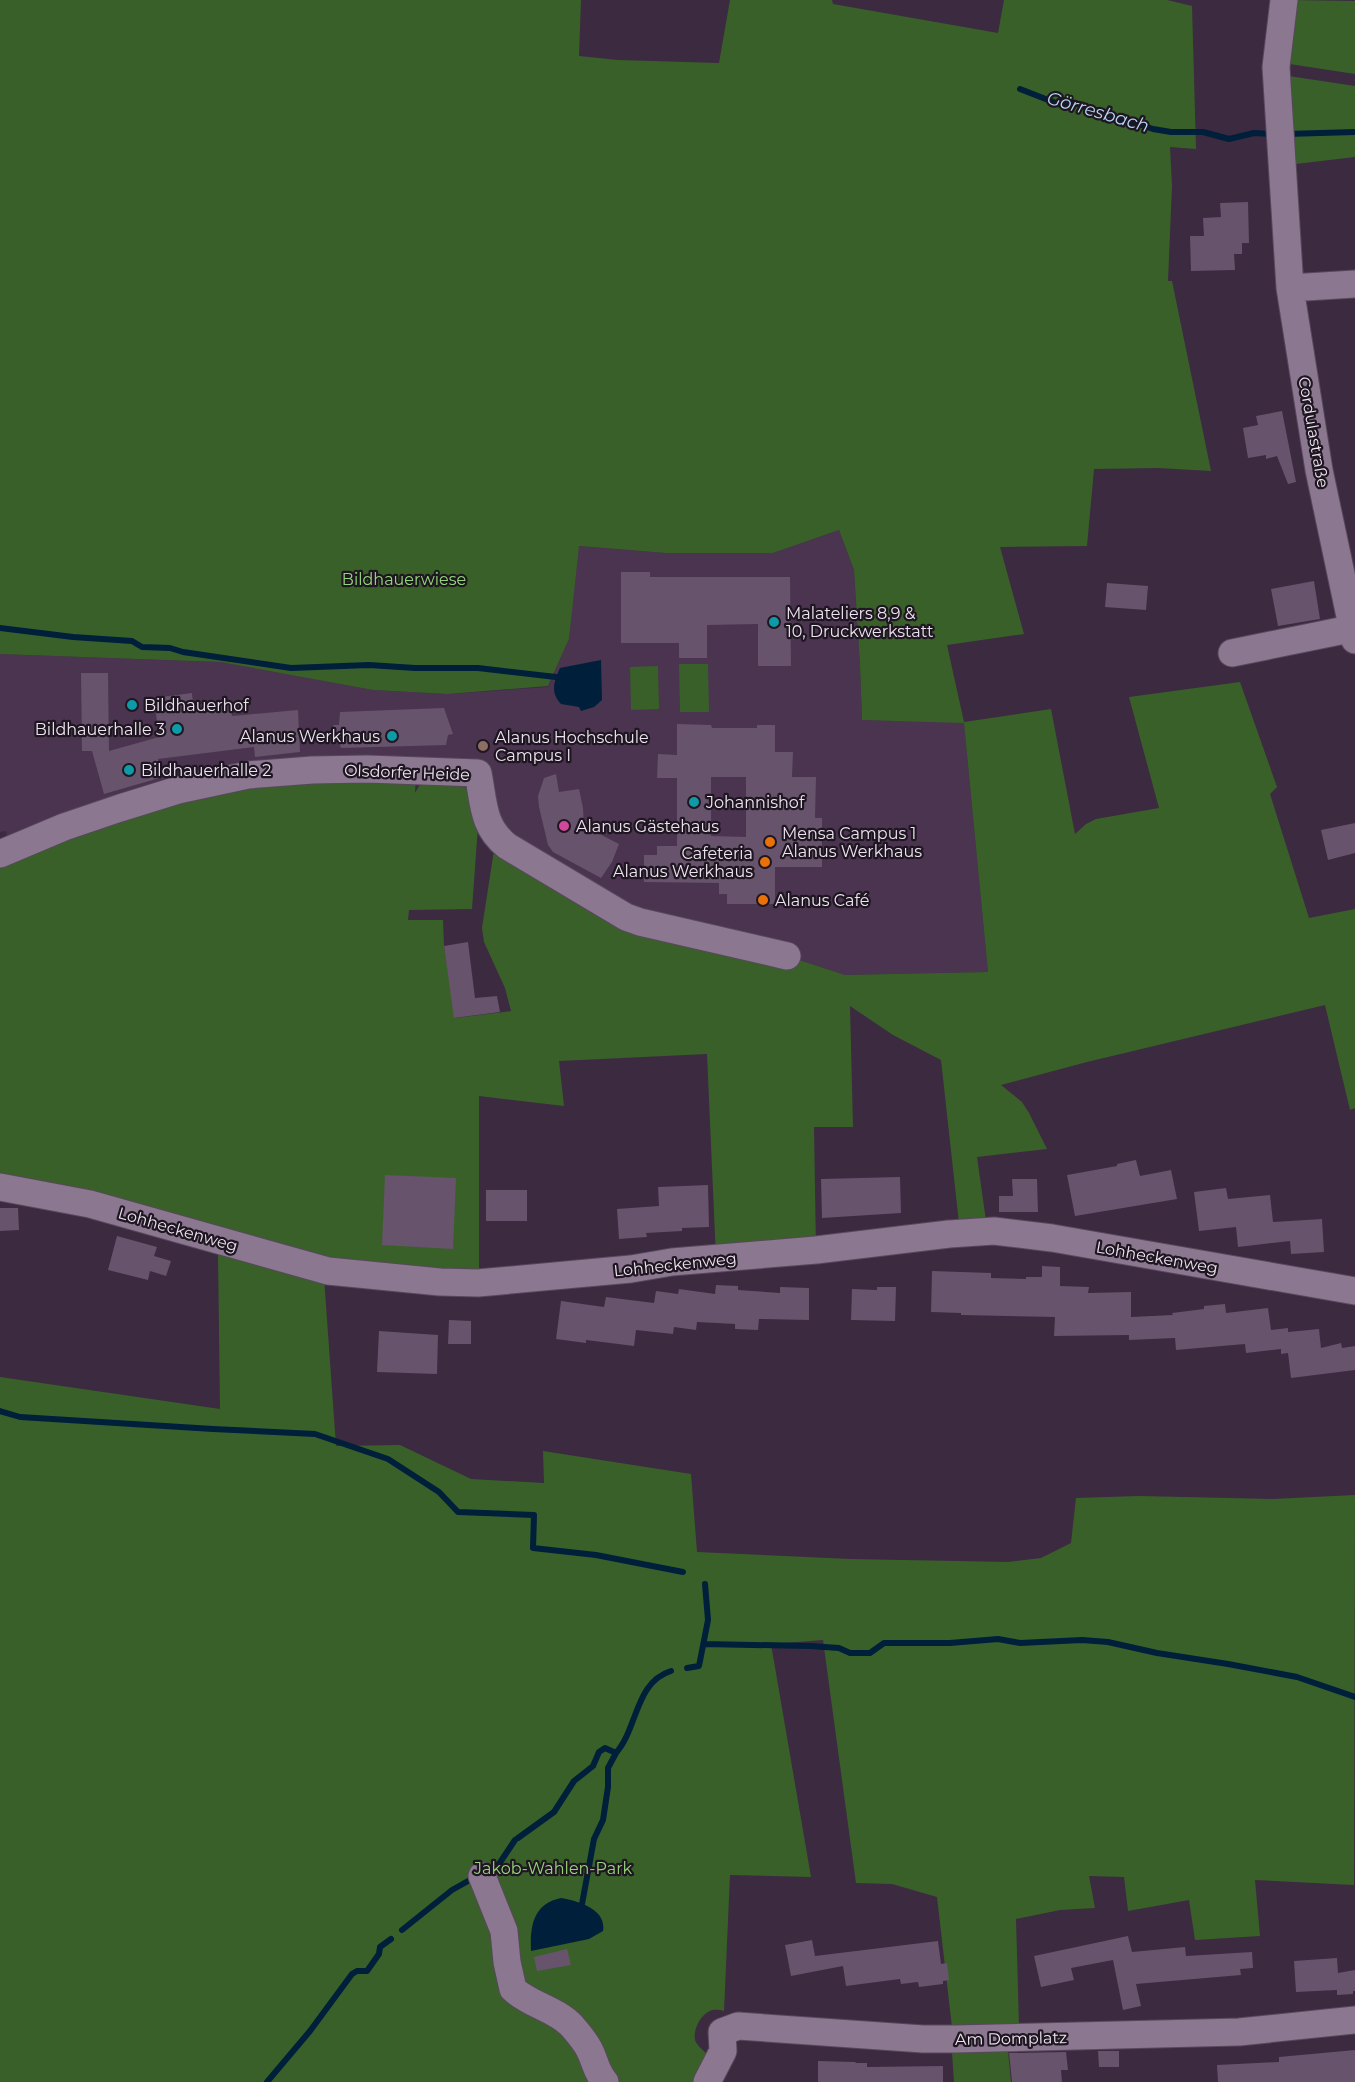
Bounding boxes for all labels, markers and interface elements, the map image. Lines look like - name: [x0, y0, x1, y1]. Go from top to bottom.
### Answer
- water label: Görresbach: [1044, 87, 1152, 137]
- street label: Cordulastraße: [1294, 375, 1333, 489]
- park label: Bildhauerwiese: [342, 570, 466, 589]
- place label: Malateliers 8,9 & 10, Druckwerkstatt: [786, 604, 934, 641]
- marker: Malateliers 8,9 & 10, Druckwerkstatt: [767, 615, 781, 629]
- place label: Bildhauerhof: [144, 696, 249, 715]
- marker: Bildhauerhof: [125, 698, 139, 712]
- place label: Bildhauerhalle 3: [35, 720, 165, 739]
- marker: Bildhauerhalle 3: [170, 722, 184, 736]
- place label: Alanus Werkhaus: [240, 727, 380, 746]
- place label: Alanus Hochschule Campus I: [495, 728, 649, 765]
- marker: Alanus Werkhaus: [385, 729, 399, 743]
- marker: Alanus Hochschule Campus I: [476, 739, 490, 753]
- place label: Bildhauerhalle 2: [141, 761, 271, 780]
- street label: Olsdorfer Heide: [344, 761, 470, 784]
- marker: Bildhauerhalle 2: [122, 763, 136, 777]
- place label: Johannishof: [705, 793, 805, 812]
- marker: Johannishof: [687, 795, 701, 809]
- place label: Alanus Gästehaus: [576, 817, 719, 836]
- marker: Alanus Gästehaus: [557, 819, 571, 833]
- place label: Mensa Campus 1 Alanus Werkhaus: [782, 824, 922, 861]
- marker: Mensa Campus 1 Alanus Werkhaus: [763, 835, 777, 849]
- place label: Cafeteria Alanus Werkhaus: [613, 844, 753, 881]
- marker: Cafeteria Alanus Werkhaus: [758, 855, 772, 869]
- place label: Alanus Café: [775, 891, 869, 910]
- marker: Alanus Café: [756, 893, 770, 907]
- street label: Lohheckenweg: [116, 1203, 240, 1256]
- street label: Lohheckenweg: [1094, 1237, 1219, 1278]
- street label: Lohheckenweg: [613, 1249, 737, 1280]
- park label: Jakob-Wahlen-Park: [473, 1859, 632, 1878]
- street label: Am Domplatz: [955, 2028, 1067, 2049]

